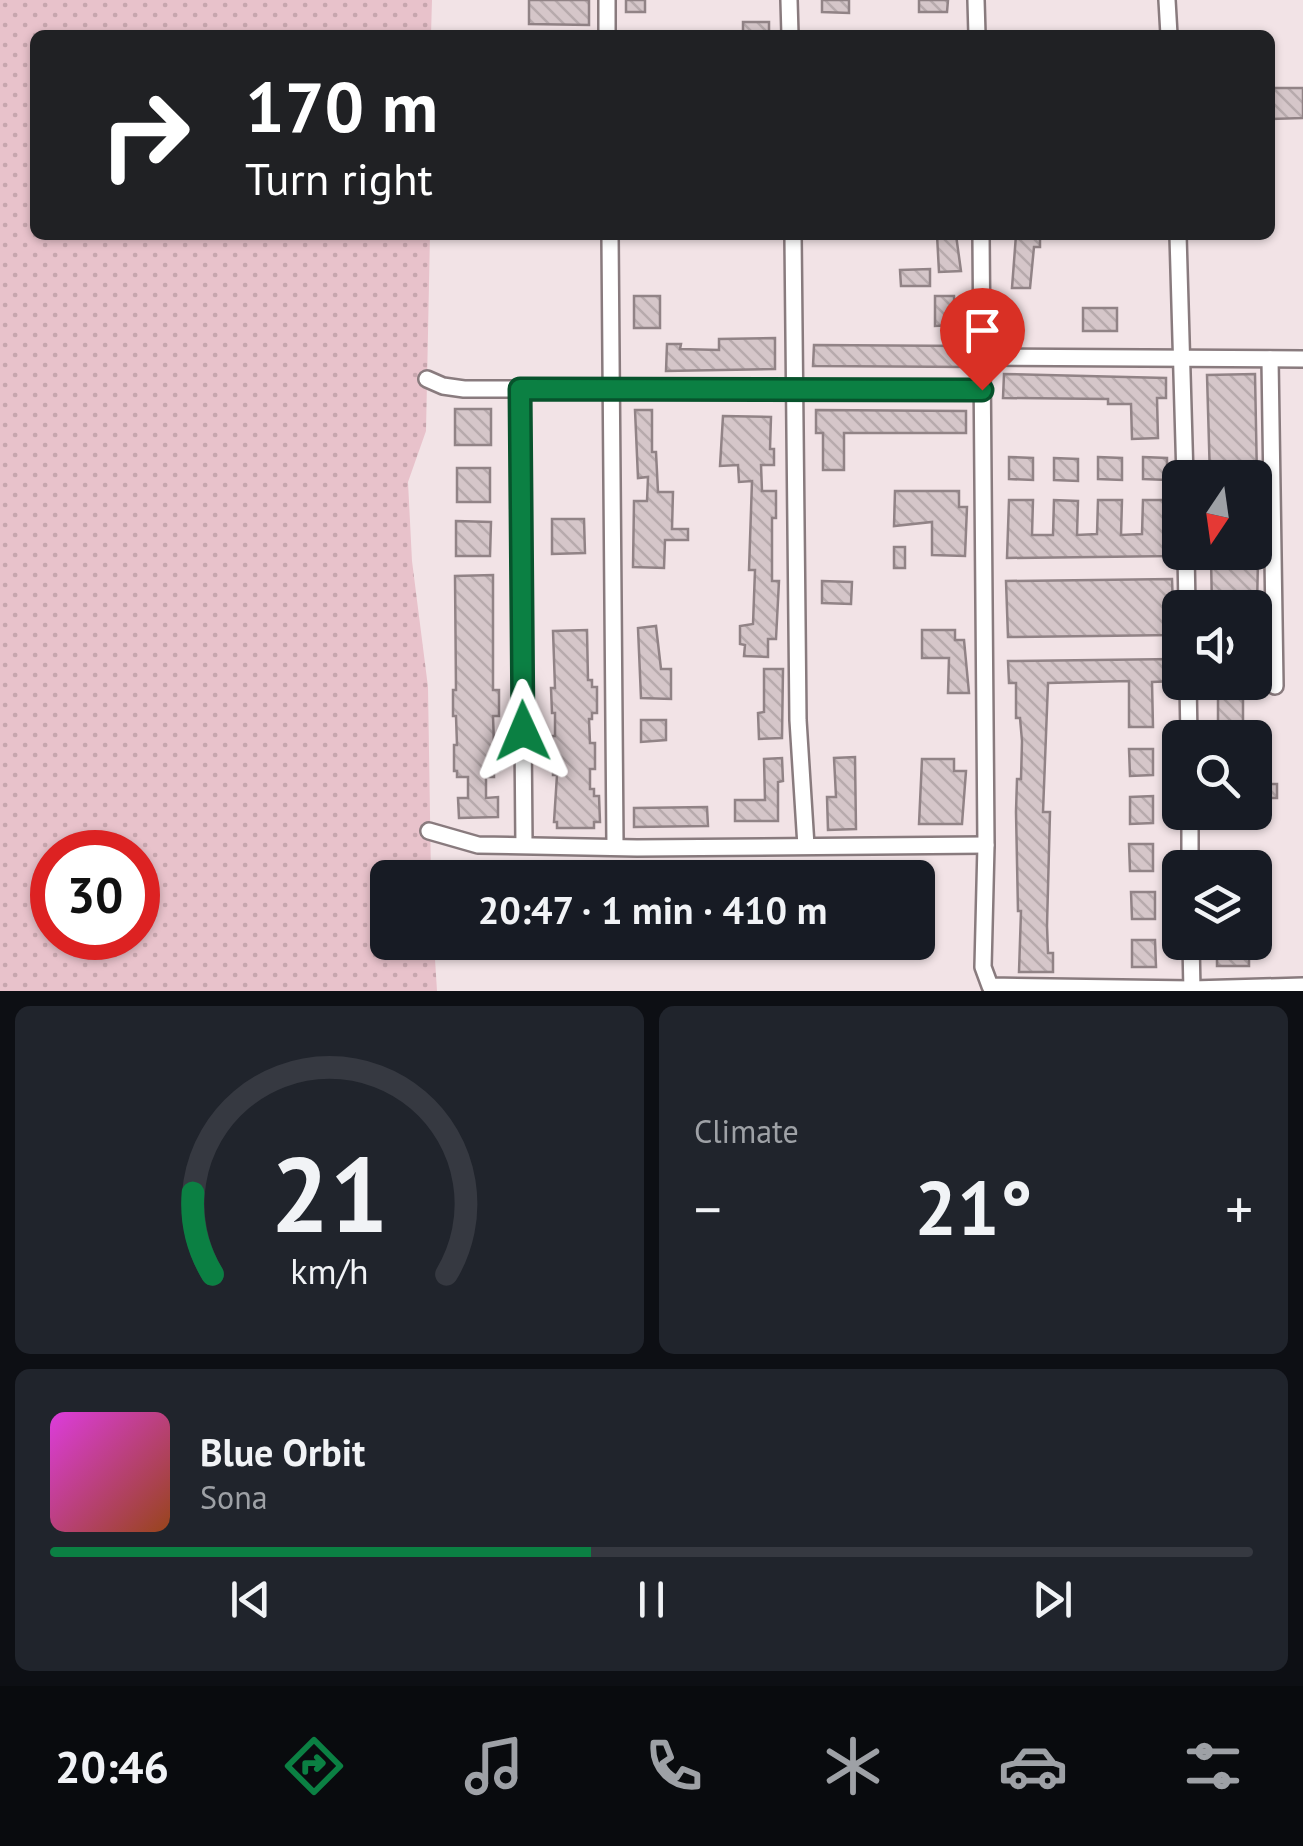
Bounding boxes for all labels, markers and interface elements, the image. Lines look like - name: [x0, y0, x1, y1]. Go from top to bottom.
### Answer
- text: 170 m: [245, 61, 438, 151]
- icon: right: [80, 70, 210, 200]
- text: Turn right: [245, 149, 433, 207]
- pin: [940, 288, 1025, 391]
- icon: arrive: [955, 303, 1010, 358]
- north arrow: [1162, 460, 1272, 570]
- map controls: [1162, 460, 1272, 960]
- button: sound: [1162, 590, 1272, 700]
- position arrow: [471, 679, 575, 783]
- button: search: [1162, 720, 1272, 830]
- speed limit sign: 30: [30, 830, 160, 960]
- button: layers: [1162, 850, 1272, 960]
- text: 20:47 · 1 min · 410 m: [478, 885, 827, 934]
- text: Climate: [694, 1110, 799, 1152]
- text: 21: [271, 1126, 388, 1261]
- text: 21°: [915, 1159, 1032, 1256]
- text: −: [694, 1173, 722, 1244]
- text: +: [1225, 1173, 1253, 1244]
- text: km/h: [290, 1248, 369, 1294]
- text: Blue Orbit: [200, 1427, 365, 1476]
- text: Sona: [200, 1476, 268, 1518]
- icon: previous: [223, 1572, 278, 1627]
- icon: pause: [624, 1572, 679, 1627]
- icon: next: [1025, 1572, 1080, 1627]
- icon: directions: [279, 1731, 349, 1801]
- icon: music: [459, 1731, 529, 1801]
- icon: phone: [639, 1731, 709, 1801]
- icon: climate: [818, 1731, 888, 1801]
- icon: car: [998, 1731, 1068, 1801]
- icon: filters: [1178, 1731, 1248, 1801]
- text: 20:46: [55, 1737, 169, 1795]

